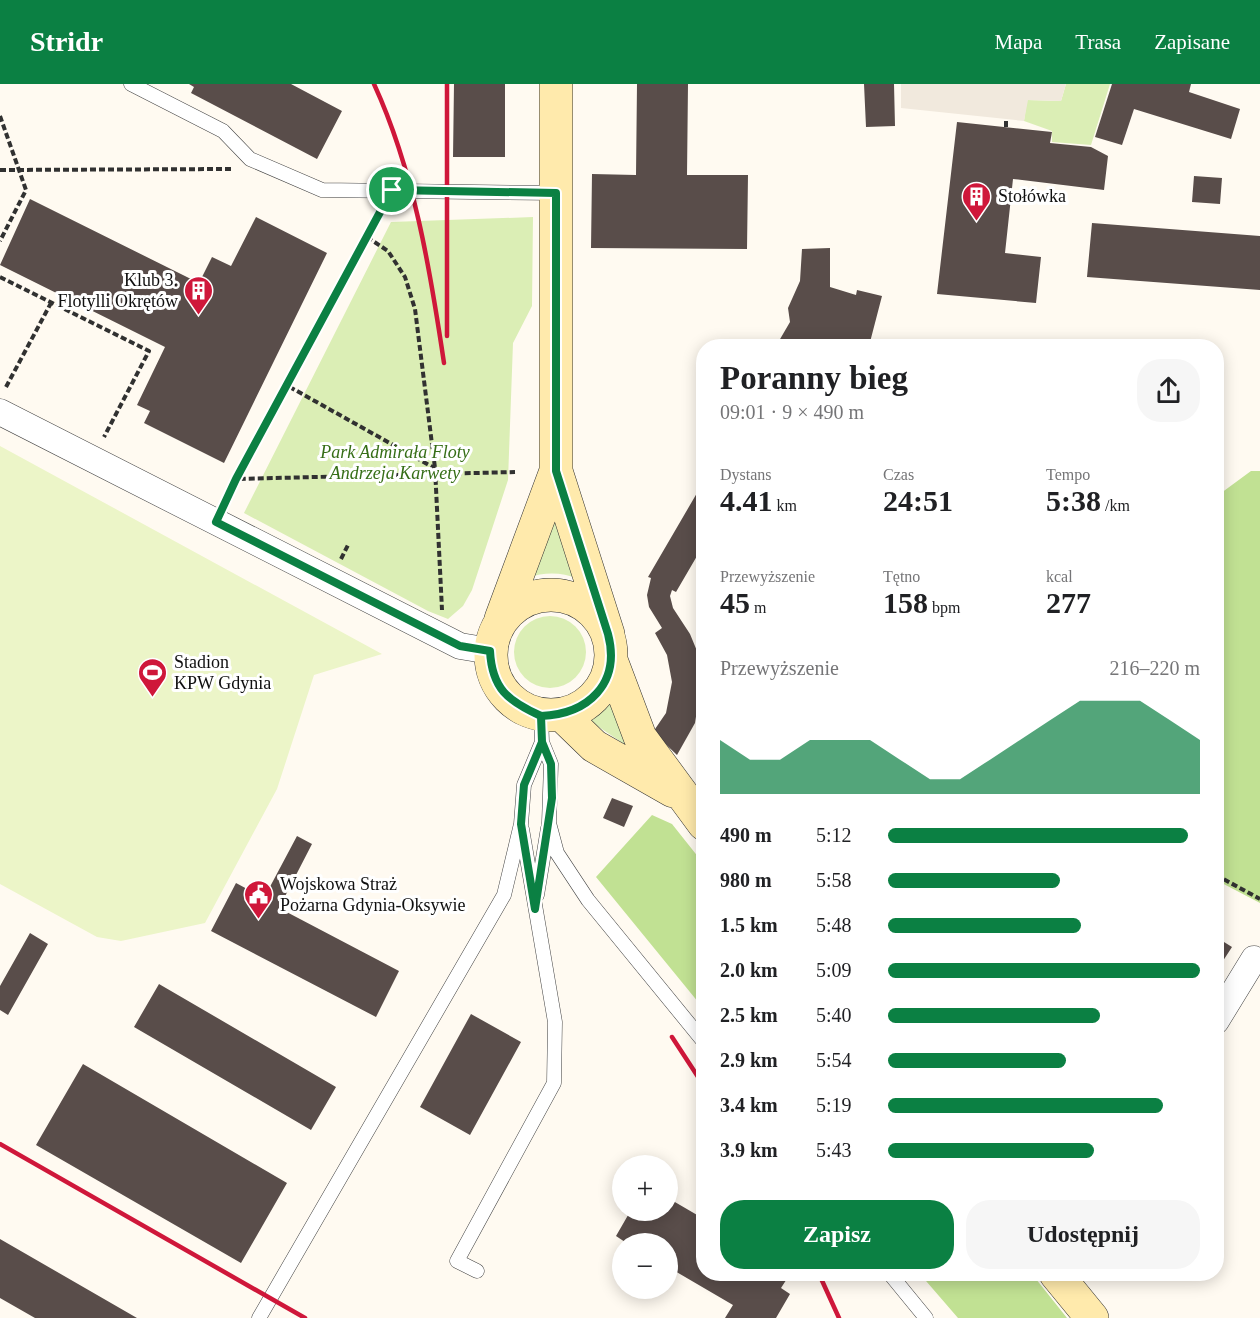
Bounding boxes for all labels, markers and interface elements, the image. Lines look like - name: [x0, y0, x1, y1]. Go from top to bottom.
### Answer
- text: Stridr: [30, 26, 103, 57]
- text: Mapa: [994, 30, 1042, 54]
- text: Trasa: [1075, 30, 1121, 54]
- text: Zapisane: [1154, 30, 1230, 54]
- pin: [366, 164, 417, 215]
- icon: arrive: [375, 173, 408, 206]
- building icon: Stołówka: [961, 180, 993, 222]
- place label: Stołówka: [998, 186, 1066, 206]
- place label: Klub 3. Flotylli Okrętów: [58, 270, 178, 311]
- building icon: Klub 3. Flotylli Okrętów: [183, 274, 215, 316]
- button: share: [1137, 359, 1200, 422]
- text: Poranny bieg: [720, 360, 908, 396]
- text: 09:01 · 9 × 490 m: [720, 401, 864, 423]
- park label: Park Admirała Floty Andrzeja Karwety: [319, 442, 470, 483]
- text: Dystans: [720, 466, 772, 483]
- text: Czas: [883, 466, 914, 483]
- text: Tempo: [1046, 466, 1090, 483]
- text: 4.41: [720, 484, 773, 517]
- text: 24:51: [883, 484, 953, 517]
- text: 5:38: [1046, 484, 1101, 517]
- text: km: [773, 497, 797, 514]
- text: /km: [1101, 497, 1130, 514]
- text: Przewyższenie: [720, 568, 815, 585]
- text: Tętno: [883, 568, 920, 585]
- text: kcal: [1046, 568, 1073, 585]
- text: 45: [720, 586, 750, 619]
- text: 158: [883, 586, 928, 619]
- text: 277: [1046, 586, 1091, 619]
- text: m: [750, 599, 766, 616]
- text: bpm: [928, 599, 960, 616]
- place label: Stadion KPW Gdynia: [174, 652, 271, 693]
- sports icon: Stadion KPW Gdynia: [137, 656, 169, 698]
- text: Przewyższenie: [720, 657, 839, 679]
- text: 216–220 m: [1109, 657, 1200, 679]
- text: 490 m: [720, 824, 772, 846]
- text: 5:12: [816, 824, 852, 846]
- text: 980 m: [720, 869, 772, 891]
- text: 5:58: [816, 869, 852, 891]
- place label: Wojskowa Straż Pożarna Gdynia-Oksywie: [280, 874, 465, 915]
- public building icon: Wojskowa Straż Pożarna Gdynia-Oksywie: [243, 878, 275, 920]
- text: 1.5 km: [720, 914, 778, 936]
- text: 5:48: [816, 914, 852, 936]
- text: 2.0 km: [720, 959, 778, 981]
- text: 5:09: [816, 959, 852, 981]
- text: 2.5 km: [720, 1004, 778, 1026]
- text: 5:40: [816, 1004, 852, 1026]
- text: 2.9 km: [720, 1049, 778, 1071]
- text: 5:54: [816, 1049, 852, 1071]
- text: 3.4 km: [720, 1094, 778, 1116]
- text: 5:19: [816, 1094, 852, 1116]
- text: 3.9 km: [720, 1139, 778, 1161]
- text: 5:43: [816, 1139, 852, 1161]
- map controls: [612, 1155, 678, 1299]
- button: +: [612, 1155, 678, 1221]
- button: Zapisz: [720, 1200, 954, 1269]
- button: Udostępnij: [966, 1200, 1200, 1269]
- button: −: [612, 1233, 678, 1299]

